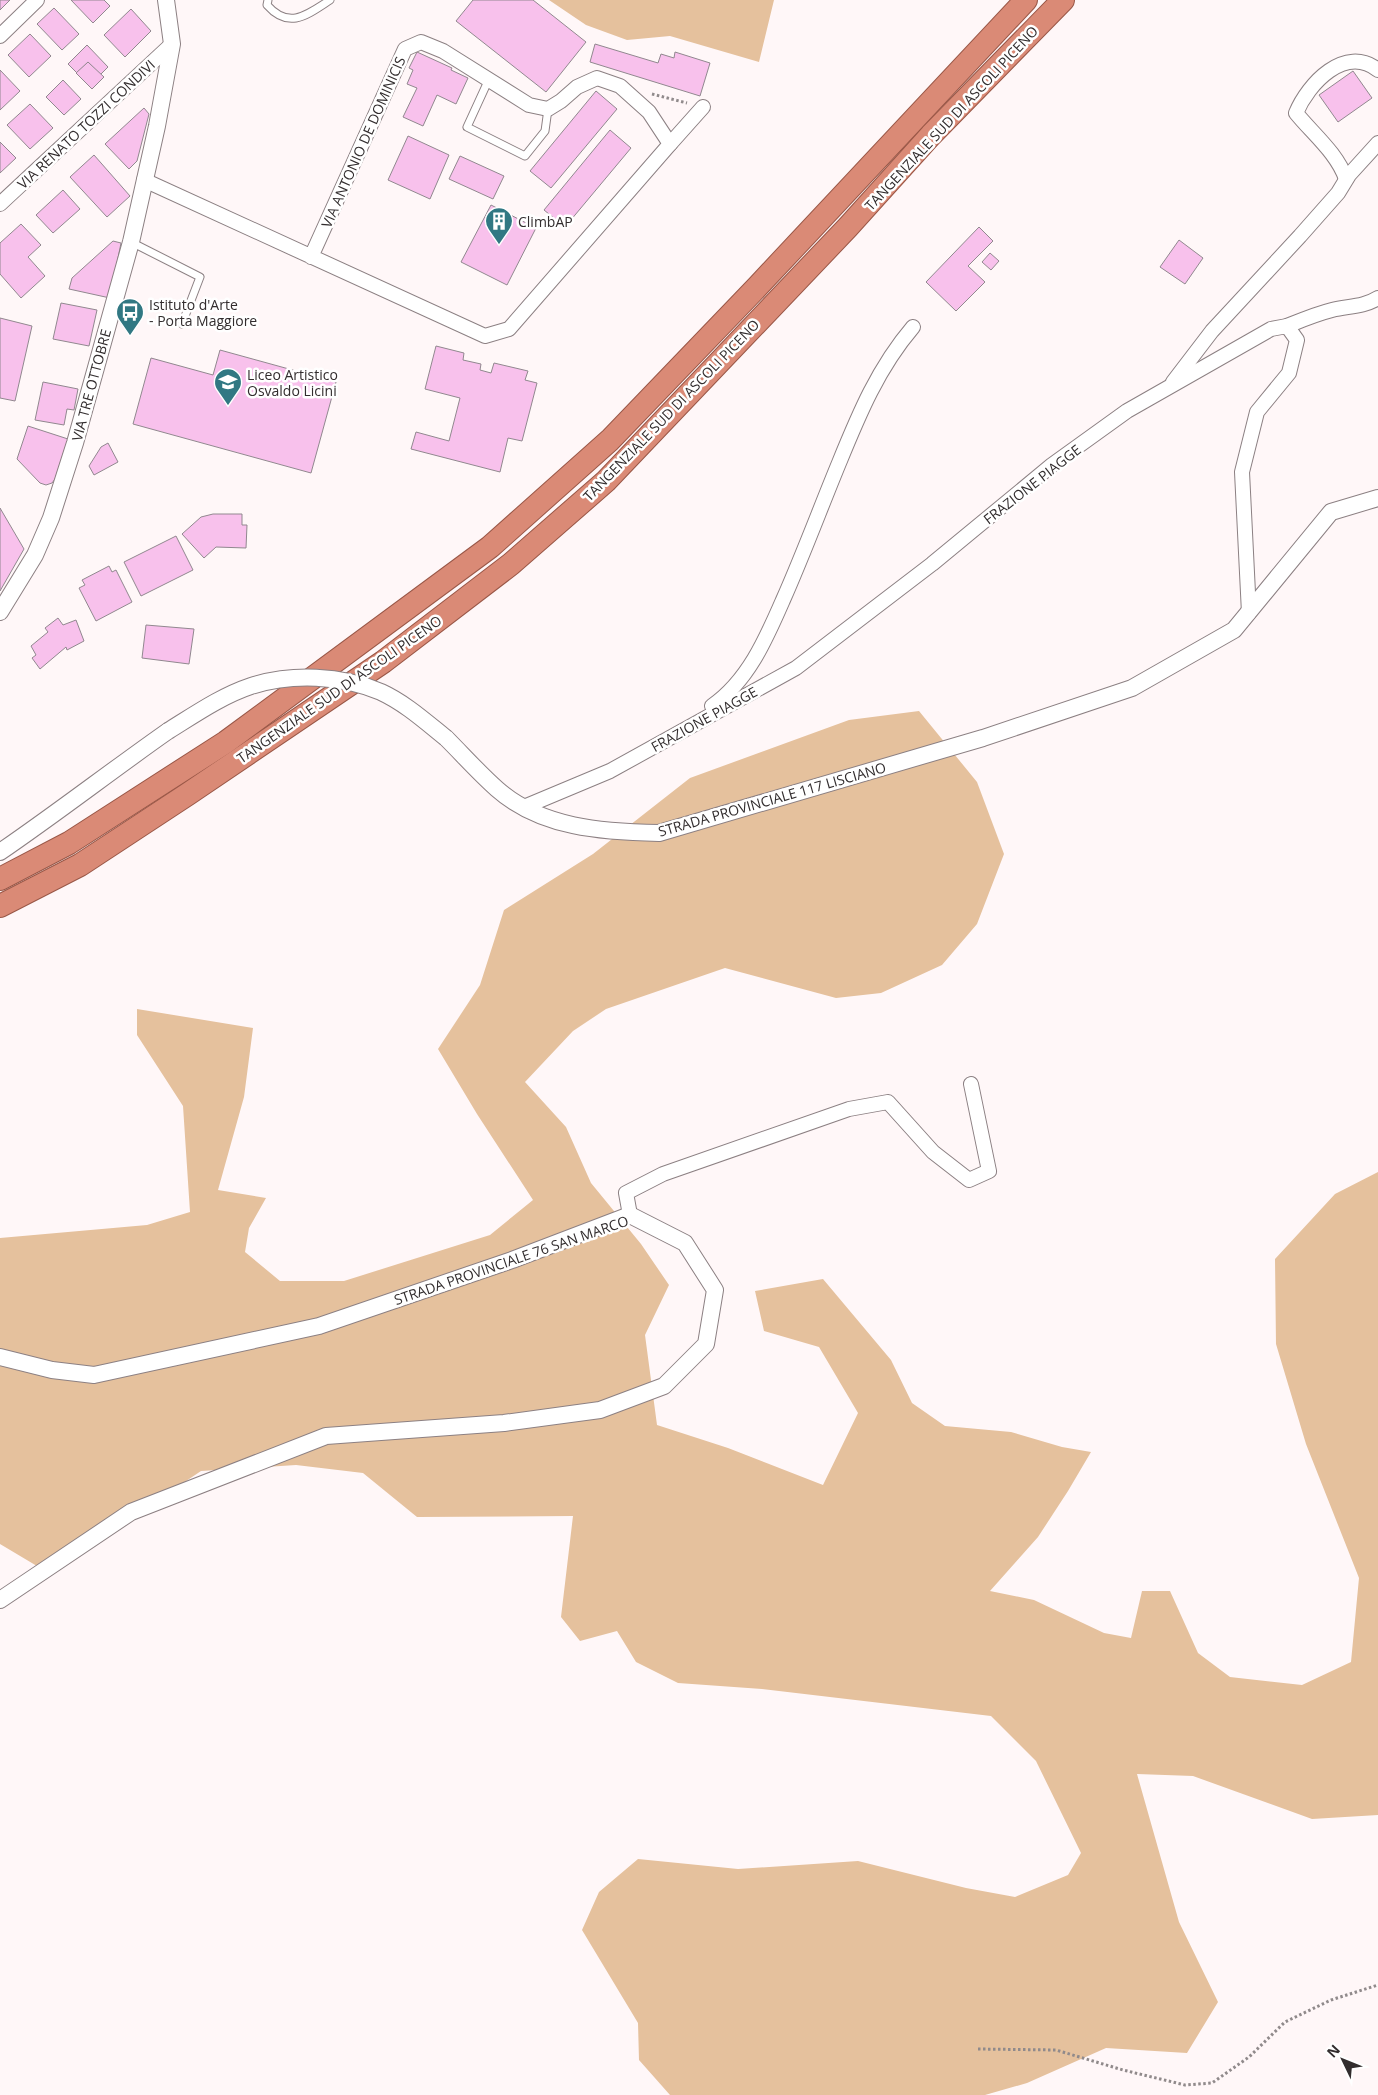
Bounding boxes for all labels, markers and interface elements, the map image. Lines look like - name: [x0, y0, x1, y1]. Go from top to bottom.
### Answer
- street label: TANGENZIALE SUD DI ASCOLI PICENO: [860, 22, 1042, 214]
- street label: VIA ANTONIO DE DOMINICIS: [317, 53, 409, 231]
- street label: VIA RENATO TOZZI CONDIVI: [13, 55, 159, 193]
- building icon: ClimbAP: [484, 206, 514, 245]
- place label: ClimbAP: [518, 212, 573, 231]
- place label: Istituto d'Arte - Porta Maggiore: [149, 295, 257, 330]
- bus stop icon: Istituto d'Arte - Porta Maggiore: [115, 297, 145, 336]
- street label: TANGENZIALE SUD DI ASCOLI PICENO: [579, 315, 763, 505]
- street label: VIA TRE OTTOBRE: [67, 327, 115, 443]
- place label: Liceo Artistico Osvaldo Licini: [247, 365, 338, 400]
- school or university icon: Liceo Artistico Osvaldo Licini: [213, 367, 243, 406]
- street label: FRAZIONE PIAGGE: [979, 440, 1085, 528]
- street label: TANGENZIALE SUD DI ASCOLI PICENO: [233, 611, 445, 767]
- street label: FRAZIONE PIAGGE: [647, 682, 761, 756]
- street label: STRADA PROVINCIALE 117 LISCIANO: [656, 757, 888, 841]
- street label: STRADA PROVINCIALE 76 SAN MARCO: [391, 1211, 631, 1309]
- north arrow: [1318, 2035, 1368, 2085]
- text: N: [1322, 2040, 1344, 2061]

